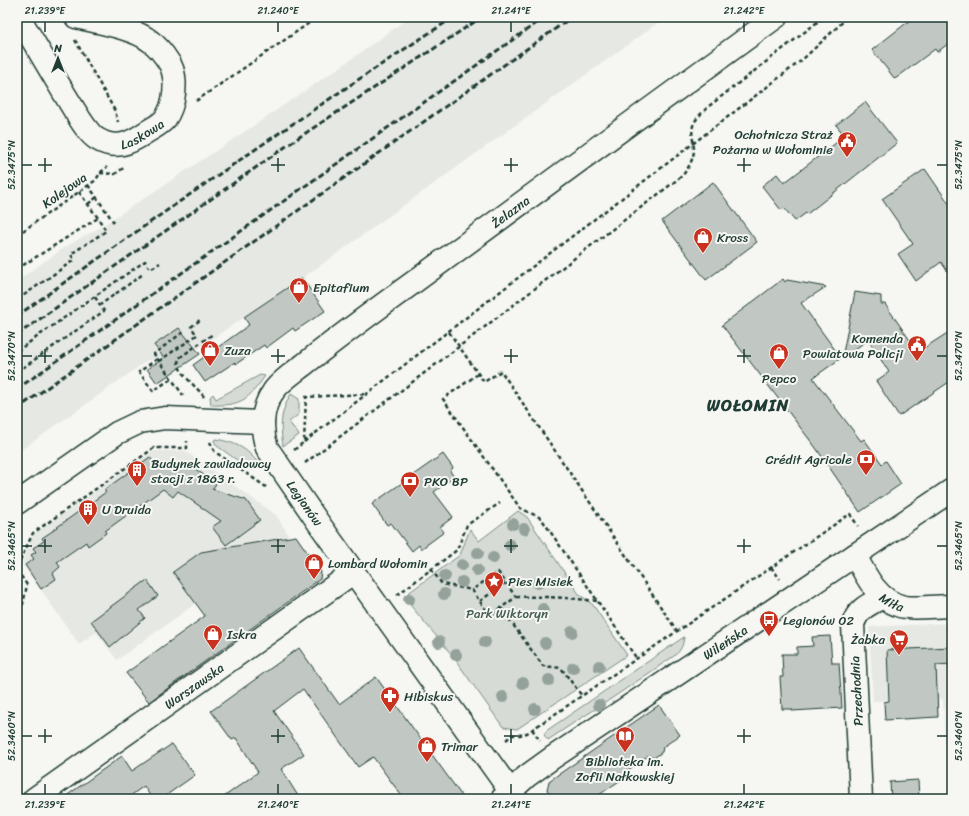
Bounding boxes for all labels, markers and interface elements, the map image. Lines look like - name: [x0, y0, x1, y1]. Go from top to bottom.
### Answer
- text: 21.239°E: [25, 2, 67, 20]
- text: 21.240°E: [257, 2, 300, 20]
- text: 21.241°E: [491, 2, 532, 20]
- text: 21.242°E: [724, 2, 766, 20]
- north arrow: [38, 38, 78, 78]
- text: N: [53, 39, 62, 58]
- street label: Laskowa: [118, 113, 170, 156]
- place label: Ochotnicza Straż Pożarna w Wołominie: [713, 123, 834, 161]
- public building icon: Ochotnicza Straż Pożarna w Wołominie: [836, 130, 858, 158]
- text: 52.3475°N: [3, 140, 21, 190]
- text: 52.3475°N: [950, 140, 968, 190]
- street label: Kolejowa: [37, 166, 92, 214]
- street label: Żelazna: [486, 189, 535, 234]
- shop icon: Kross: [692, 226, 714, 254]
- place label: Kross: [717, 226, 749, 249]
- shop icon: Epitafium: [288, 276, 310, 304]
- place label: Epitafium: [313, 276, 369, 299]
- place label: Komenda Powiatowa Policji: [803, 327, 903, 365]
- text: 52.3470°N: [3, 331, 21, 381]
- text: 52.3470°N: [950, 331, 968, 381]
- public building icon: Komenda Powiatowa Policji: [906, 334, 928, 362]
- shop icon: Zuza: [199, 339, 221, 367]
- place label: Zuza: [224, 339, 251, 362]
- shop icon: Pepco: [768, 342, 790, 370]
- place label: Pepco: [762, 367, 797, 390]
- district label: WOŁOMIN: [707, 390, 789, 420]
- place label: Crédit Agricole: [765, 448, 852, 471]
- bank icon: Crédit Agricole: [855, 448, 877, 476]
- place label: Budynek zawiadowcy stacji z 1863 r.: [150, 452, 271, 490]
- building icon: Budynek zawiadowcy stacji z 1863 r.: [126, 459, 148, 487]
- bank icon: PKO BP: [399, 470, 421, 498]
- place label: PKO BP: [424, 470, 468, 493]
- street label: Legionów: [280, 475, 329, 531]
- building icon: U Druida: [77, 498, 99, 526]
- place label: U Druida: [102, 498, 151, 521]
- text: 52.3465°N: [3, 521, 21, 571]
- text: 52.3465°N: [950, 521, 968, 571]
- shop icon: Lombard Wołomin: [303, 552, 325, 580]
- place label: Lombard Wołomin: [328, 552, 428, 575]
- place icon: Pies Misiek: [483, 570, 505, 598]
- place label: Pies Misiek: [508, 570, 573, 593]
- street label: Miła: [874, 587, 907, 619]
- park label: Park Wiktoryn: [466, 602, 548, 625]
- bus stop icon: Legionów 02: [758, 609, 780, 637]
- place label: Legionów 02: [783, 609, 854, 632]
- street label: Wileńska: [698, 619, 753, 666]
- shop icon: Iskra: [202, 623, 224, 651]
- place label: Iskra: [226, 623, 257, 646]
- place label: Żabka: [851, 628, 885, 651]
- supermarket icon: Żabka: [888, 628, 910, 656]
- street label: Przechodnia: [843, 655, 870, 727]
- street label: Warszawska: [159, 656, 229, 715]
- pharmacy icon: Hibiskus: [379, 685, 401, 713]
- place label: Hibiskus: [404, 685, 454, 708]
- text: 52.3460°N: [3, 711, 21, 761]
- text: 52.3460°N: [950, 711, 968, 761]
- library icon: Biblioteka im. Zofii Nałkowskiej: [614, 725, 636, 753]
- shop icon: Trimar: [416, 735, 438, 763]
- place label: Trimar: [441, 735, 478, 758]
- place label: Biblioteka im. Zofii Nałkowskiej: [576, 750, 675, 788]
- text: 21.239°E: [25, 796, 67, 814]
- text: 21.240°E: [257, 796, 300, 814]
- text: 21.241°E: [491, 796, 532, 814]
- text: 21.242°E: [724, 796, 766, 814]

